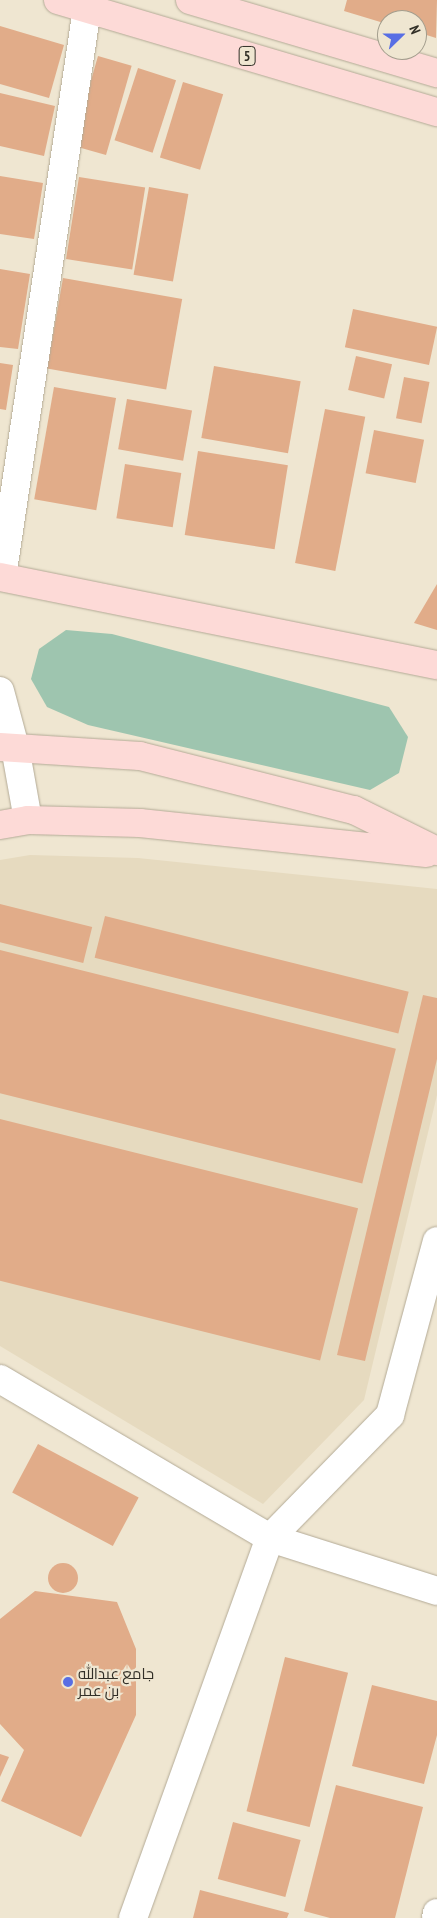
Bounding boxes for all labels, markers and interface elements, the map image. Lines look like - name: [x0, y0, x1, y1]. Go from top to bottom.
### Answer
- north arrow: [377, 10, 427, 60]
- text: N: [405, 23, 425, 37]
- road number: 5: [238, 44, 256, 68]
- place label: جامع عبدالله بن عمر: [78, 1664, 154, 1699]
- marker: جامع عبدالله بن عمر: [62, 1676, 74, 1688]

